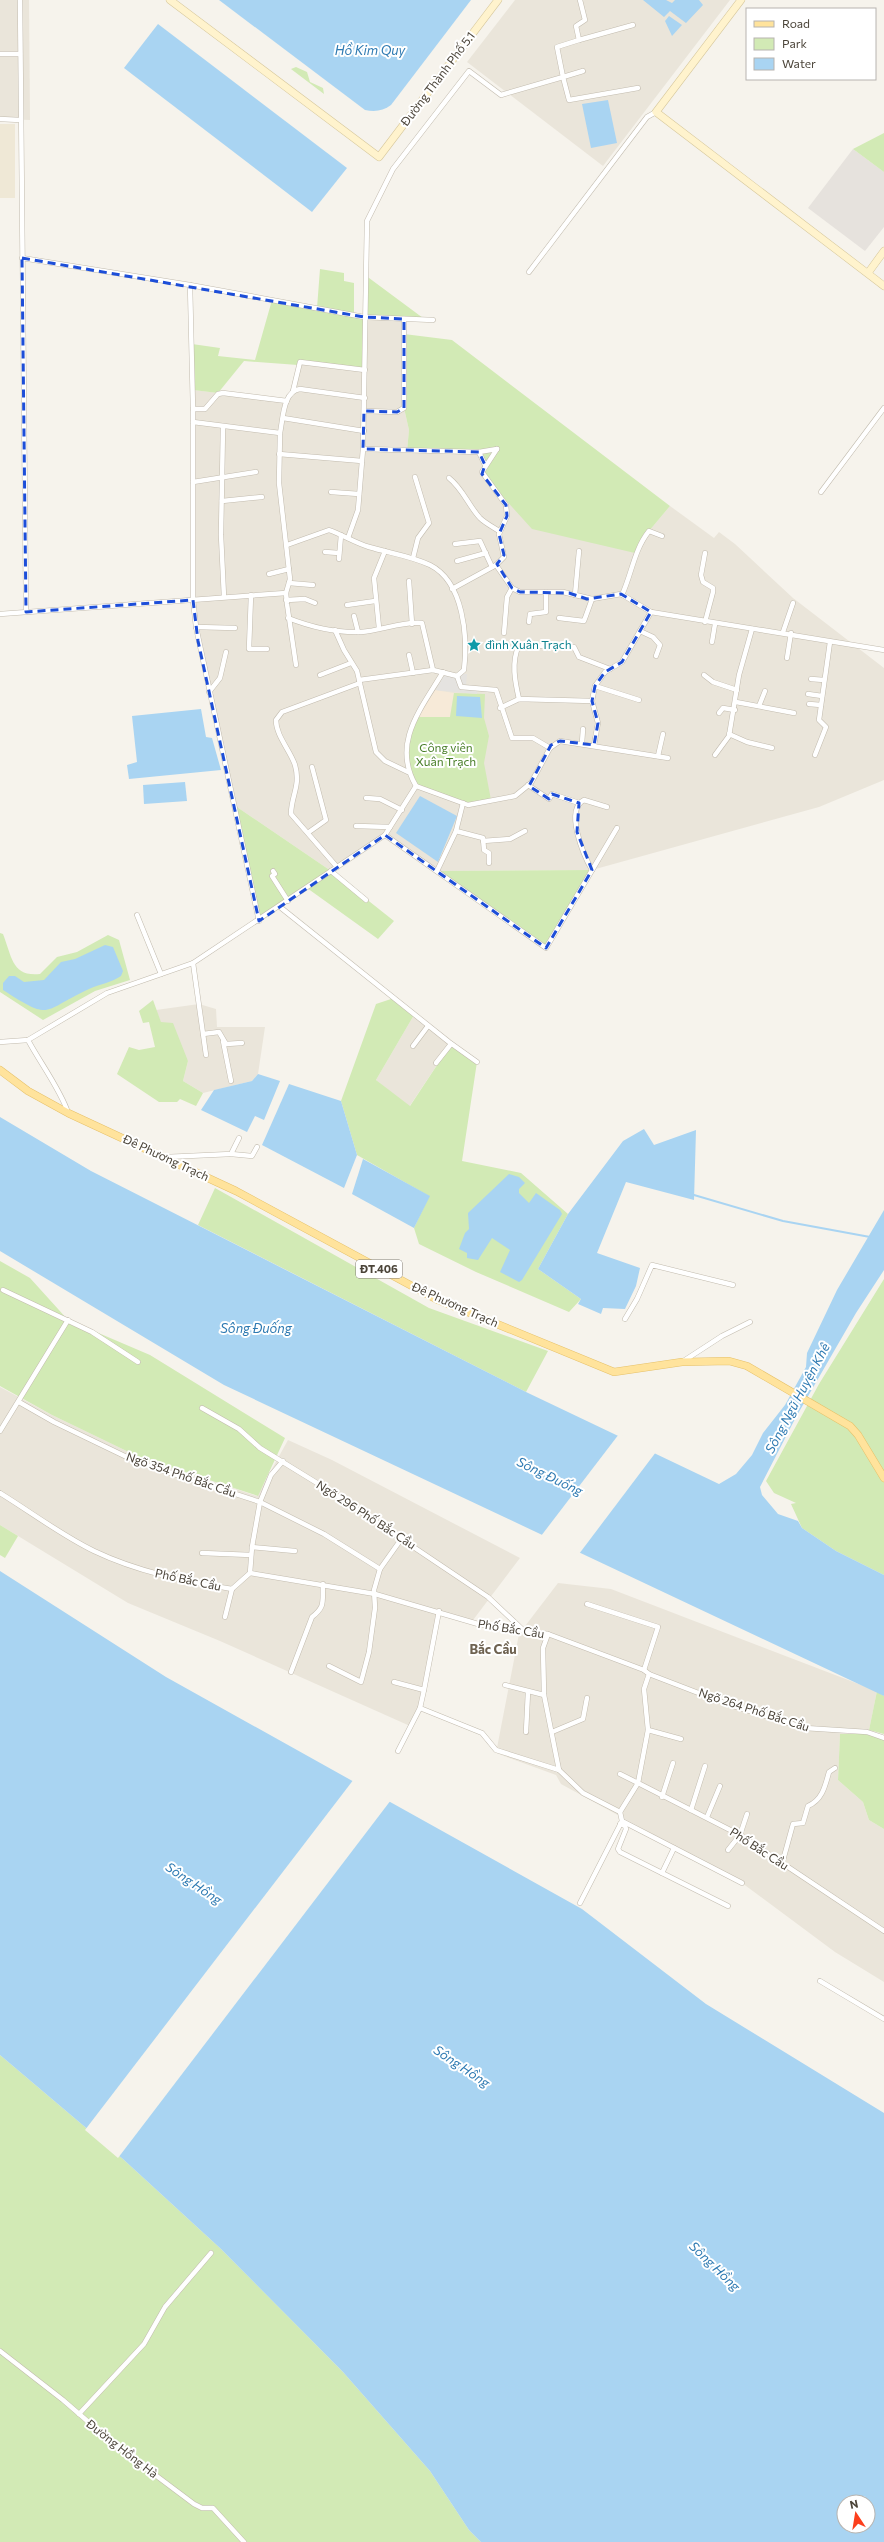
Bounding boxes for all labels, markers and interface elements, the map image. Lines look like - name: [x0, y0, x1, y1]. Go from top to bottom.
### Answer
- legend: [746, 8, 876, 80]
- text: Road: [782, 16, 810, 30]
- street label: Đường Thành Phố 5.1: [397, 29, 477, 129]
- text: Park: [782, 36, 808, 50]
- water label: Hồ Kim Quy: [335, 42, 407, 58]
- text: Water: [782, 56, 816, 70]
- place icon: đình Xuân Trạch: [466, 637, 482, 653]
- place label: đình Xuân Trạch: [485, 637, 572, 651]
- park label: Công viên Xuân Trạch: [416, 740, 476, 768]
- street label: Đê Phương Trạch: [120, 1131, 212, 1183]
- road number: ĐT.406: [356, 1260, 402, 1278]
- street label: Đê Phương Trạch: [409, 1278, 501, 1329]
- water label: Sông Đuống: [220, 1320, 293, 1336]
- water label: Sông Ngũ Huyện Khê: [761, 1340, 833, 1456]
- street label: Ngõ 354 Phố Bắc Cầu: [125, 1449, 238, 1499]
- water label: Sông Đuống: [514, 1453, 586, 1499]
- street label: Ngõ 296 Phố Bắc Cầu: [314, 1477, 419, 1552]
- street label: Phố Bắc Cầu: [154, 1565, 223, 1593]
- street label: Phố Bắc Cầu: [477, 1616, 545, 1640]
- district label: Bắc Cầu: [469, 1641, 517, 1657]
- street label: Ngõ 264 Phố Bắc Cầu: [697, 1685, 811, 1734]
- street label: Phố Bắc Cầu: [728, 1824, 792, 1872]
- water label: Sông Hồng: [163, 1858, 226, 1908]
- water label: Sông Hồng: [431, 2041, 494, 2091]
- water label: Sông Hồng: [686, 2238, 744, 2295]
- street label: Đường Hồng Hà: [83, 2415, 161, 2480]
- north arrow: [836, 2494, 876, 2534]
- text: N: [848, 2497, 859, 2511]

